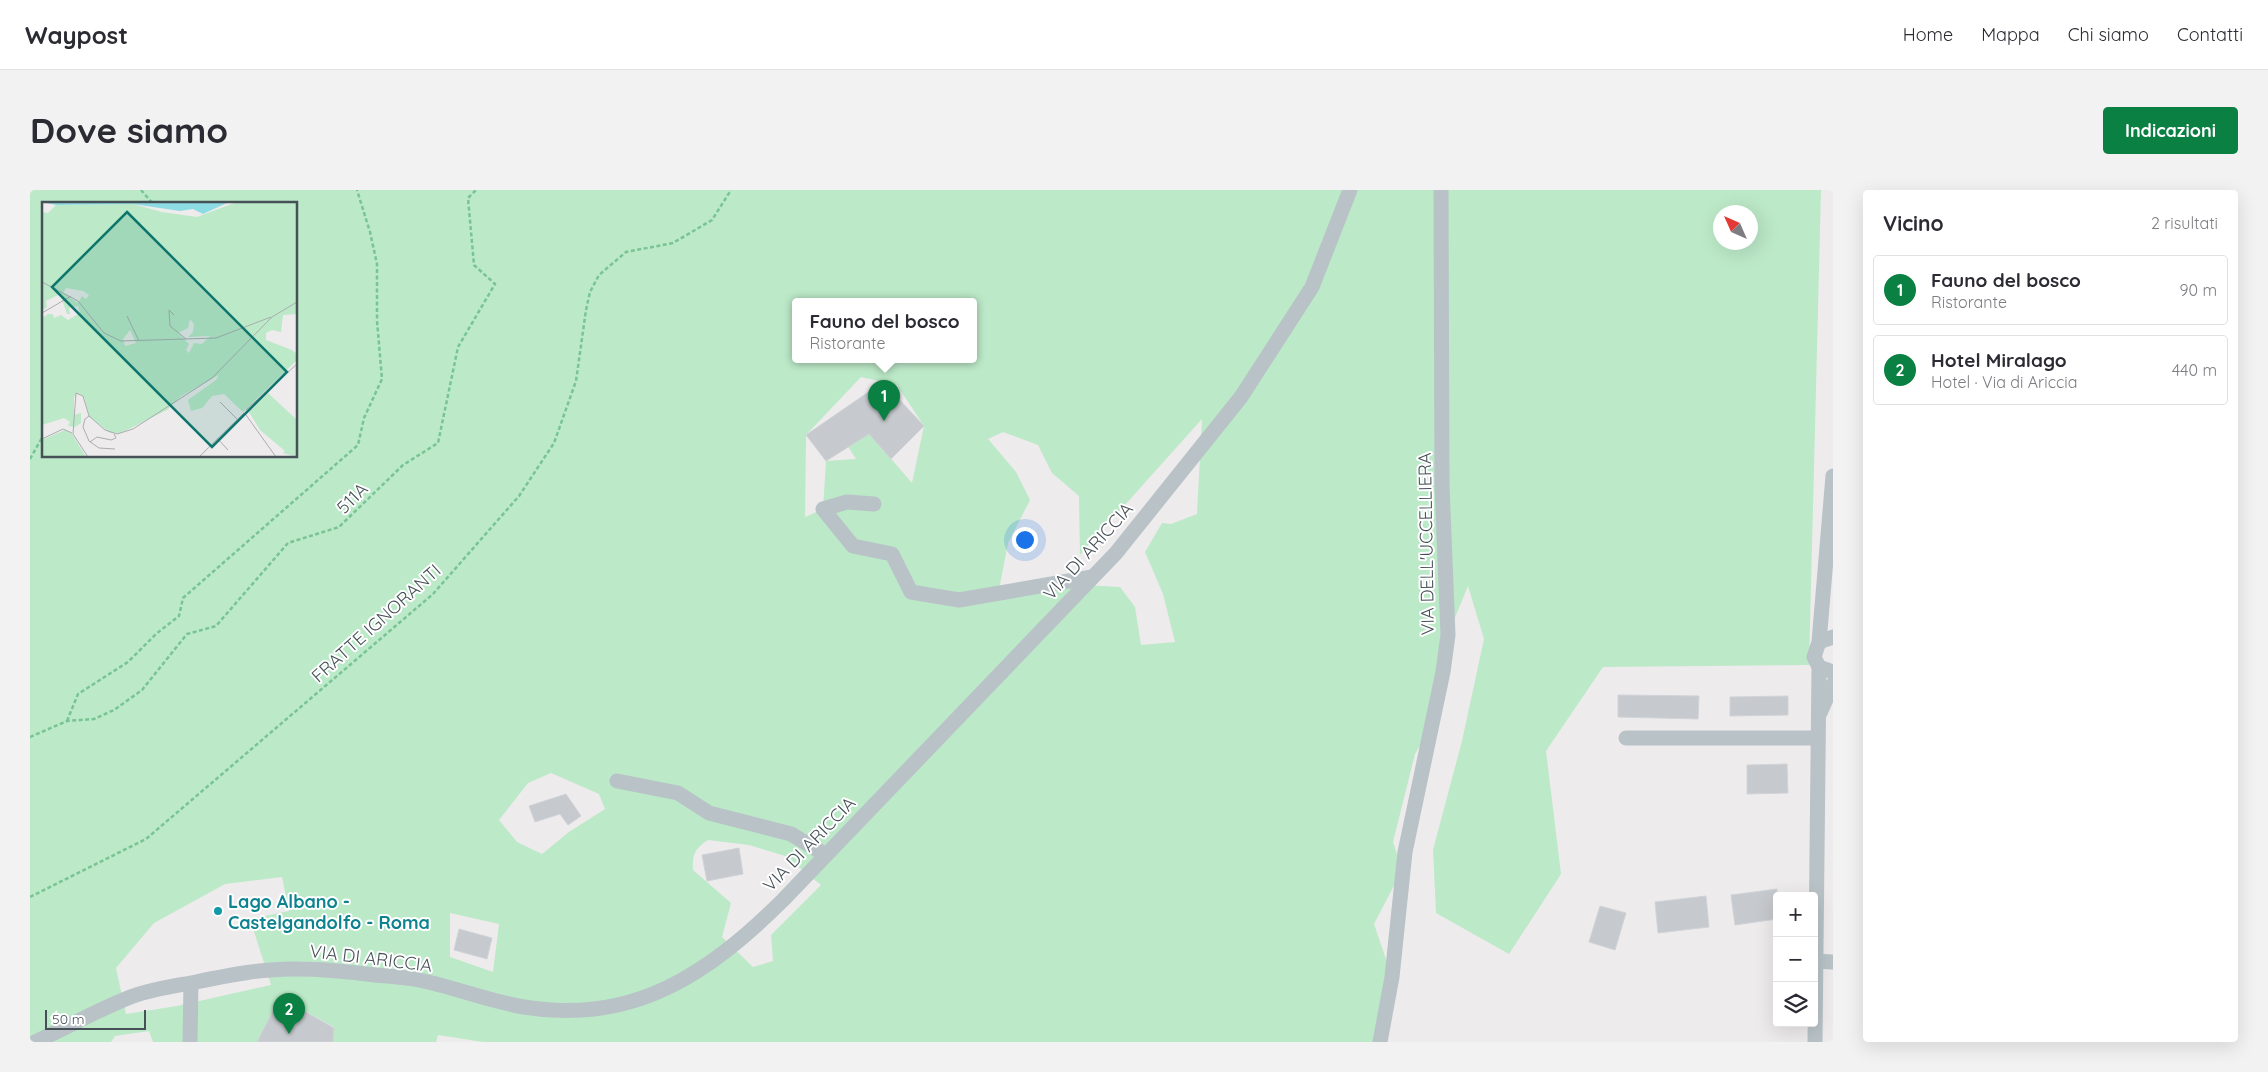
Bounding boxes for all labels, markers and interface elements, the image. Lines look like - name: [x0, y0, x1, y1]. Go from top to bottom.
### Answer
- text: Waypost: [25, 20, 128, 50]
- text: Home: [1903, 23, 1953, 46]
- text: Mappa: [1981, 23, 2040, 46]
- text: Chi siamo: [2068, 23, 2149, 46]
- text: Contatti: [2177, 23, 2243, 46]
- button: Indicazioni: [2103, 107, 2238, 154]
- text: Dove siamo: [30, 108, 228, 152]
- inset map: [42, 202, 298, 458]
- north arrow: [1713, 205, 1758, 250]
- text: Vicino: [1883, 210, 1944, 236]
- text: 2 risultati: [2151, 213, 2218, 233]
- text: Fauno del bosco: [1931, 268, 2081, 292]
- text: 1: [1897, 280, 1903, 300]
- text: 90 m: [2180, 280, 2217, 300]
- text: Ristorante: [1931, 292, 2007, 312]
- popup: [792, 298, 977, 363]
- text: Fauno del bosco: [810, 309, 959, 333]
- text: Ristorante: [810, 333, 885, 353]
- text: Hotel Miralago: [1931, 348, 2067, 372]
- text: 2: [1895, 360, 1905, 380]
- text: 440 m: [2172, 360, 2217, 380]
- text: Hotel · Via di Ariccia: [1931, 372, 2077, 392]
- pin: 1: [868, 380, 900, 421]
- street label: VIA DELL'UCCELLIERA: [1413, 452, 1439, 636]
- street label: 511A: [332, 477, 373, 518]
- street label: VIA DI ARICCIA: [1038, 497, 1138, 604]
- your location: [1012, 527, 1038, 553]
- street label: FRATTE IGNORANTI: [306, 559, 446, 687]
- street label: VIA DI ARICCIA: [758, 791, 860, 896]
- place label: Lago Albano - Castelgandolfo - Roma: [228, 890, 430, 934]
- map controls: [1773, 892, 1818, 1027]
- button: +: [1773, 892, 1818, 937]
- marker: Lago Albano - Castelgandolfo - Roma: [212, 905, 224, 917]
- button: −: [1773, 937, 1818, 982]
- street label: VIA DI ARICCIA: [308, 939, 434, 977]
- button: layers: [1773, 982, 1818, 1027]
- pin: 2: [273, 993, 305, 1034]
- scale bar: [45, 1007, 146, 1030]
- text: 50 m: [52, 1010, 85, 1028]

